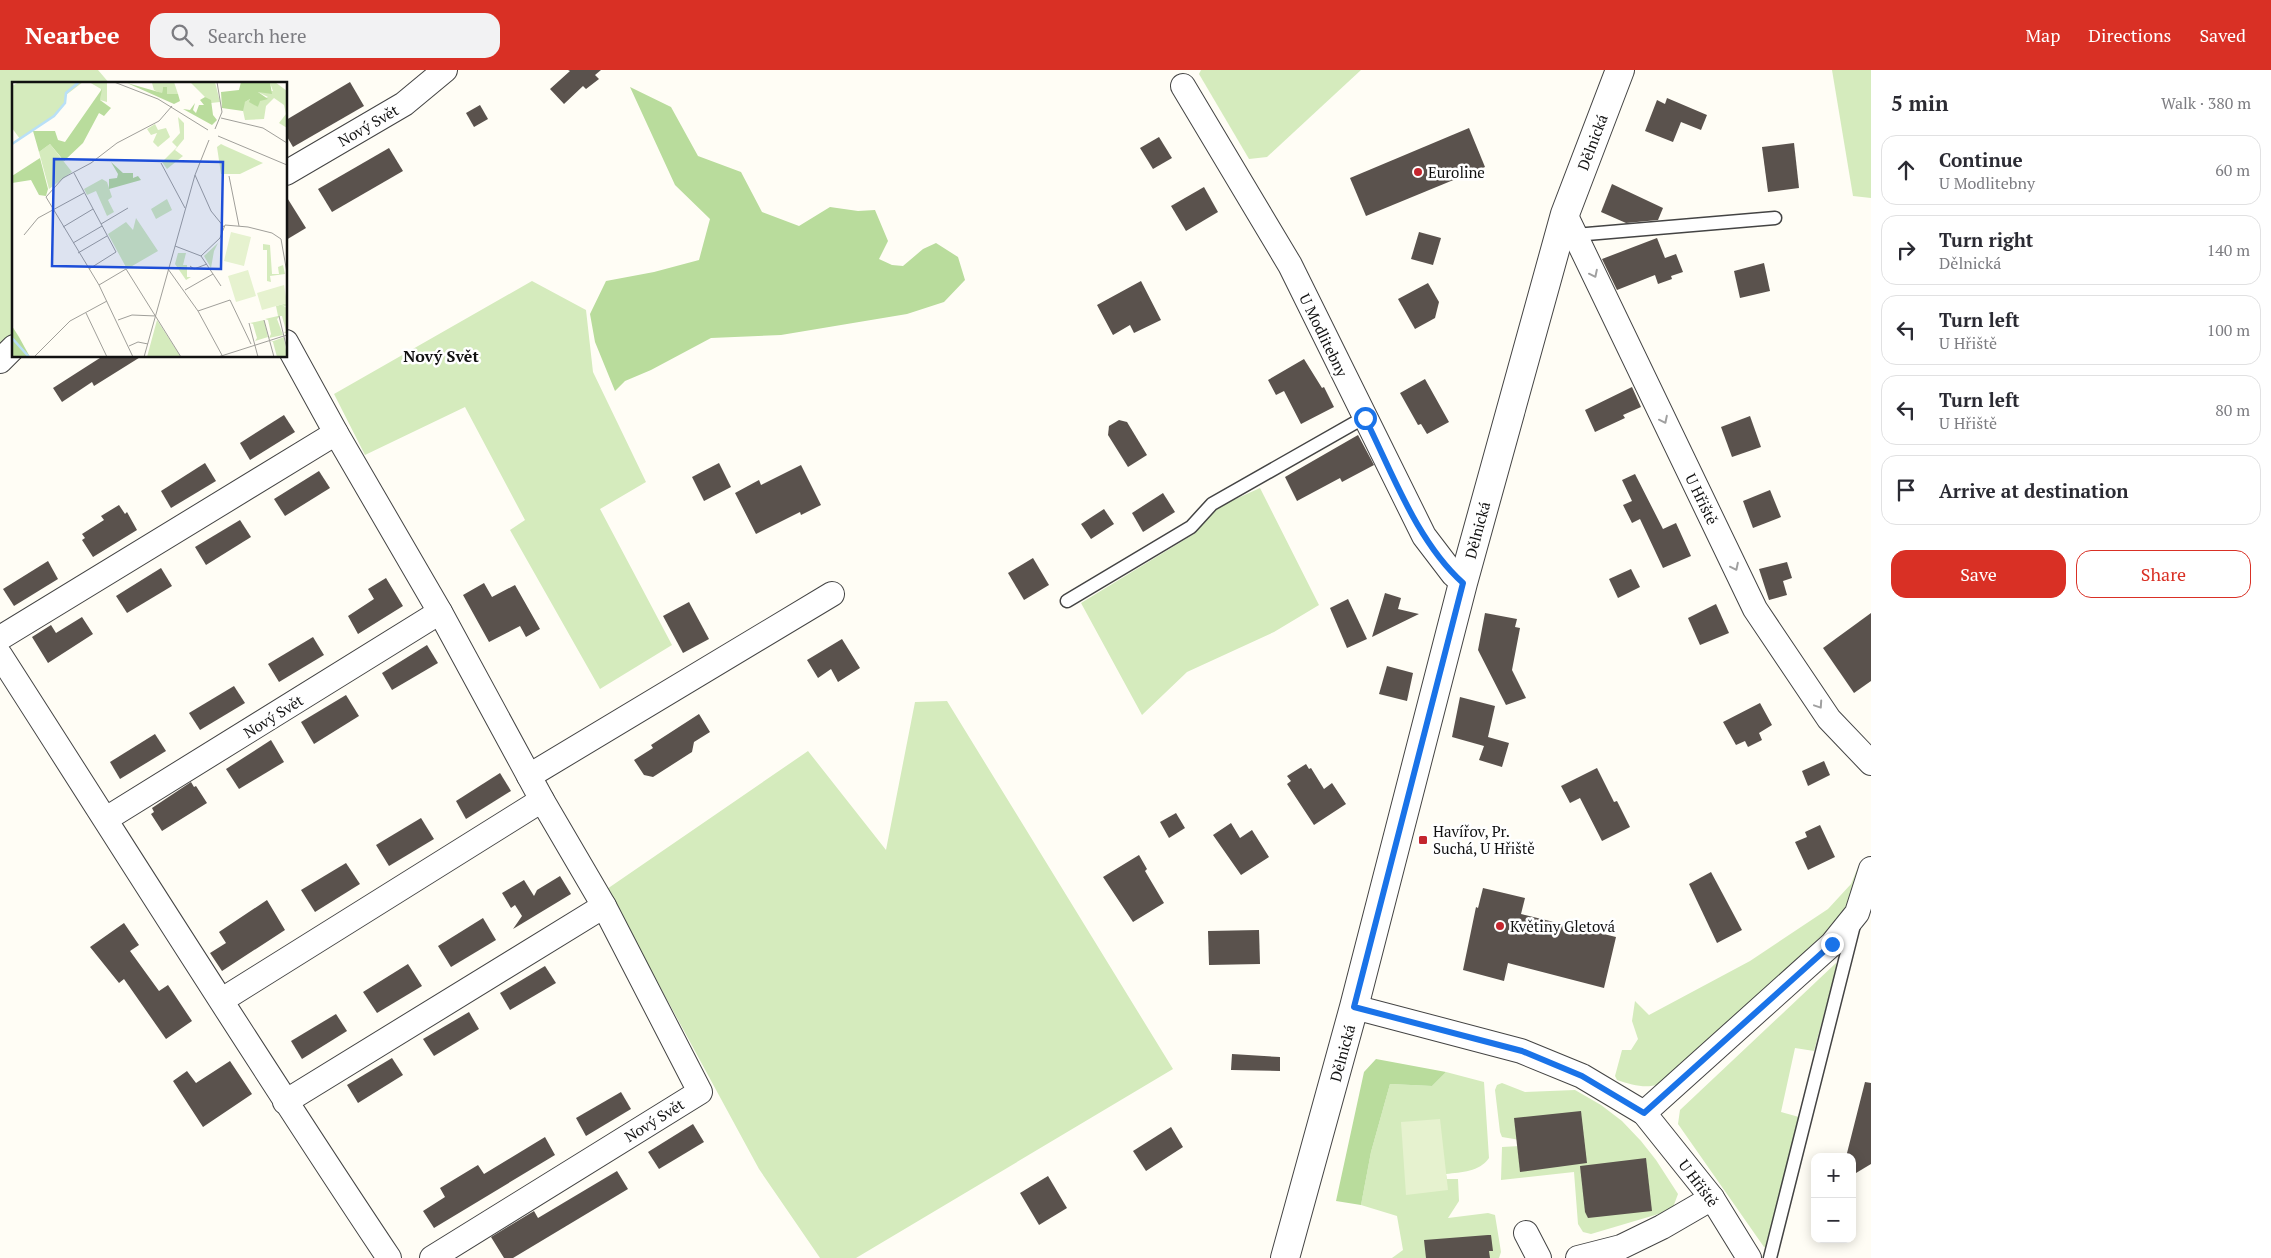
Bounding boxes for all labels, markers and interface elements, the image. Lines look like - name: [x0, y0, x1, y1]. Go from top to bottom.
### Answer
- search box: [150, 13, 500, 58]
- text: Nearbee: [25, 19, 120, 51]
- icon: search: [168, 21, 196, 49]
- text: Search here: [208, 23, 307, 48]
- text: Map: [2025, 23, 2060, 47]
- text: Directions: [2088, 23, 2171, 47]
- text: Saved: [2199, 23, 2246, 47]
- inset map: [12, 82, 288, 358]
- text: 5 min: [1891, 89, 1948, 117]
- text: Walk · 380 m: [2161, 92, 2251, 114]
- street label: Nový Svět: [334, 99, 402, 150]
- street label: Dělnická: [1572, 111, 1612, 173]
- text: Continue: [1939, 147, 2023, 172]
- icon: ahead: [1892, 156, 1920, 184]
- text: 60 m: [2215, 159, 2250, 181]
- place label: Euroline: [1428, 162, 1485, 182]
- marker: Euroline: [1412, 166, 1424, 178]
- text: U Modlitebny: [1939, 172, 2035, 194]
- text: Turn right: [1939, 227, 2033, 252]
- icon: right: [1892, 236, 1920, 264]
- text: 140 m: [2207, 239, 2250, 261]
- text: Dělnická: [1939, 252, 2001, 274]
- one-way arrow: [1587, 269, 1598, 278]
- street label: U Modlitebny: [1295, 290, 1353, 380]
- text: Turn left: [1939, 307, 2020, 332]
- icon: left: [1892, 316, 1920, 344]
- text: 100 m: [2207, 319, 2250, 341]
- text: U Hřiště: [1939, 332, 1997, 354]
- district label: Nový Svět: [403, 345, 479, 367]
- text: Turn left: [1939, 387, 2020, 412]
- icon: left: [1892, 396, 1920, 424]
- text: 80 m: [2215, 399, 2250, 421]
- route start: [1354, 407, 1377, 430]
- text: U Hřiště: [1939, 412, 1997, 434]
- one-way arrow: [1658, 415, 1668, 424]
- street label: U Hřiště: [1681, 470, 1723, 528]
- icon: arrive: [1892, 476, 1920, 504]
- text: Arrive at destination: [1939, 478, 2128, 503]
- street label: Dělnická: [1460, 499, 1494, 561]
- button: Save: [1891, 550, 2066, 598]
- button: Share: [2076, 550, 2251, 598]
- one-way arrow: [1728, 562, 1739, 571]
- street label: Nový Svět: [239, 690, 307, 742]
- one-way arrow: [1813, 700, 1823, 709]
- place label: Havířov, Pr. Suchá, U Hřiště: [1433, 821, 1535, 858]
- marker: Havířov, Pr. Suchá, U Hřiště: [1417, 834, 1429, 846]
- place label: Květiny Gletová: [1510, 916, 1616, 936]
- marker: Květiny Gletová: [1494, 920, 1506, 932]
- route end: [1821, 933, 1844, 956]
- street label: Dělnická: [1325, 1022, 1359, 1084]
- street label: Nový Svět: [620, 1094, 688, 1146]
- map controls: [1811, 1153, 1856, 1243]
- button: +: [1811, 1153, 1856, 1198]
- street label: U Hřiště: [1675, 1155, 1723, 1211]
- button: −: [1811, 1198, 1856, 1243]

